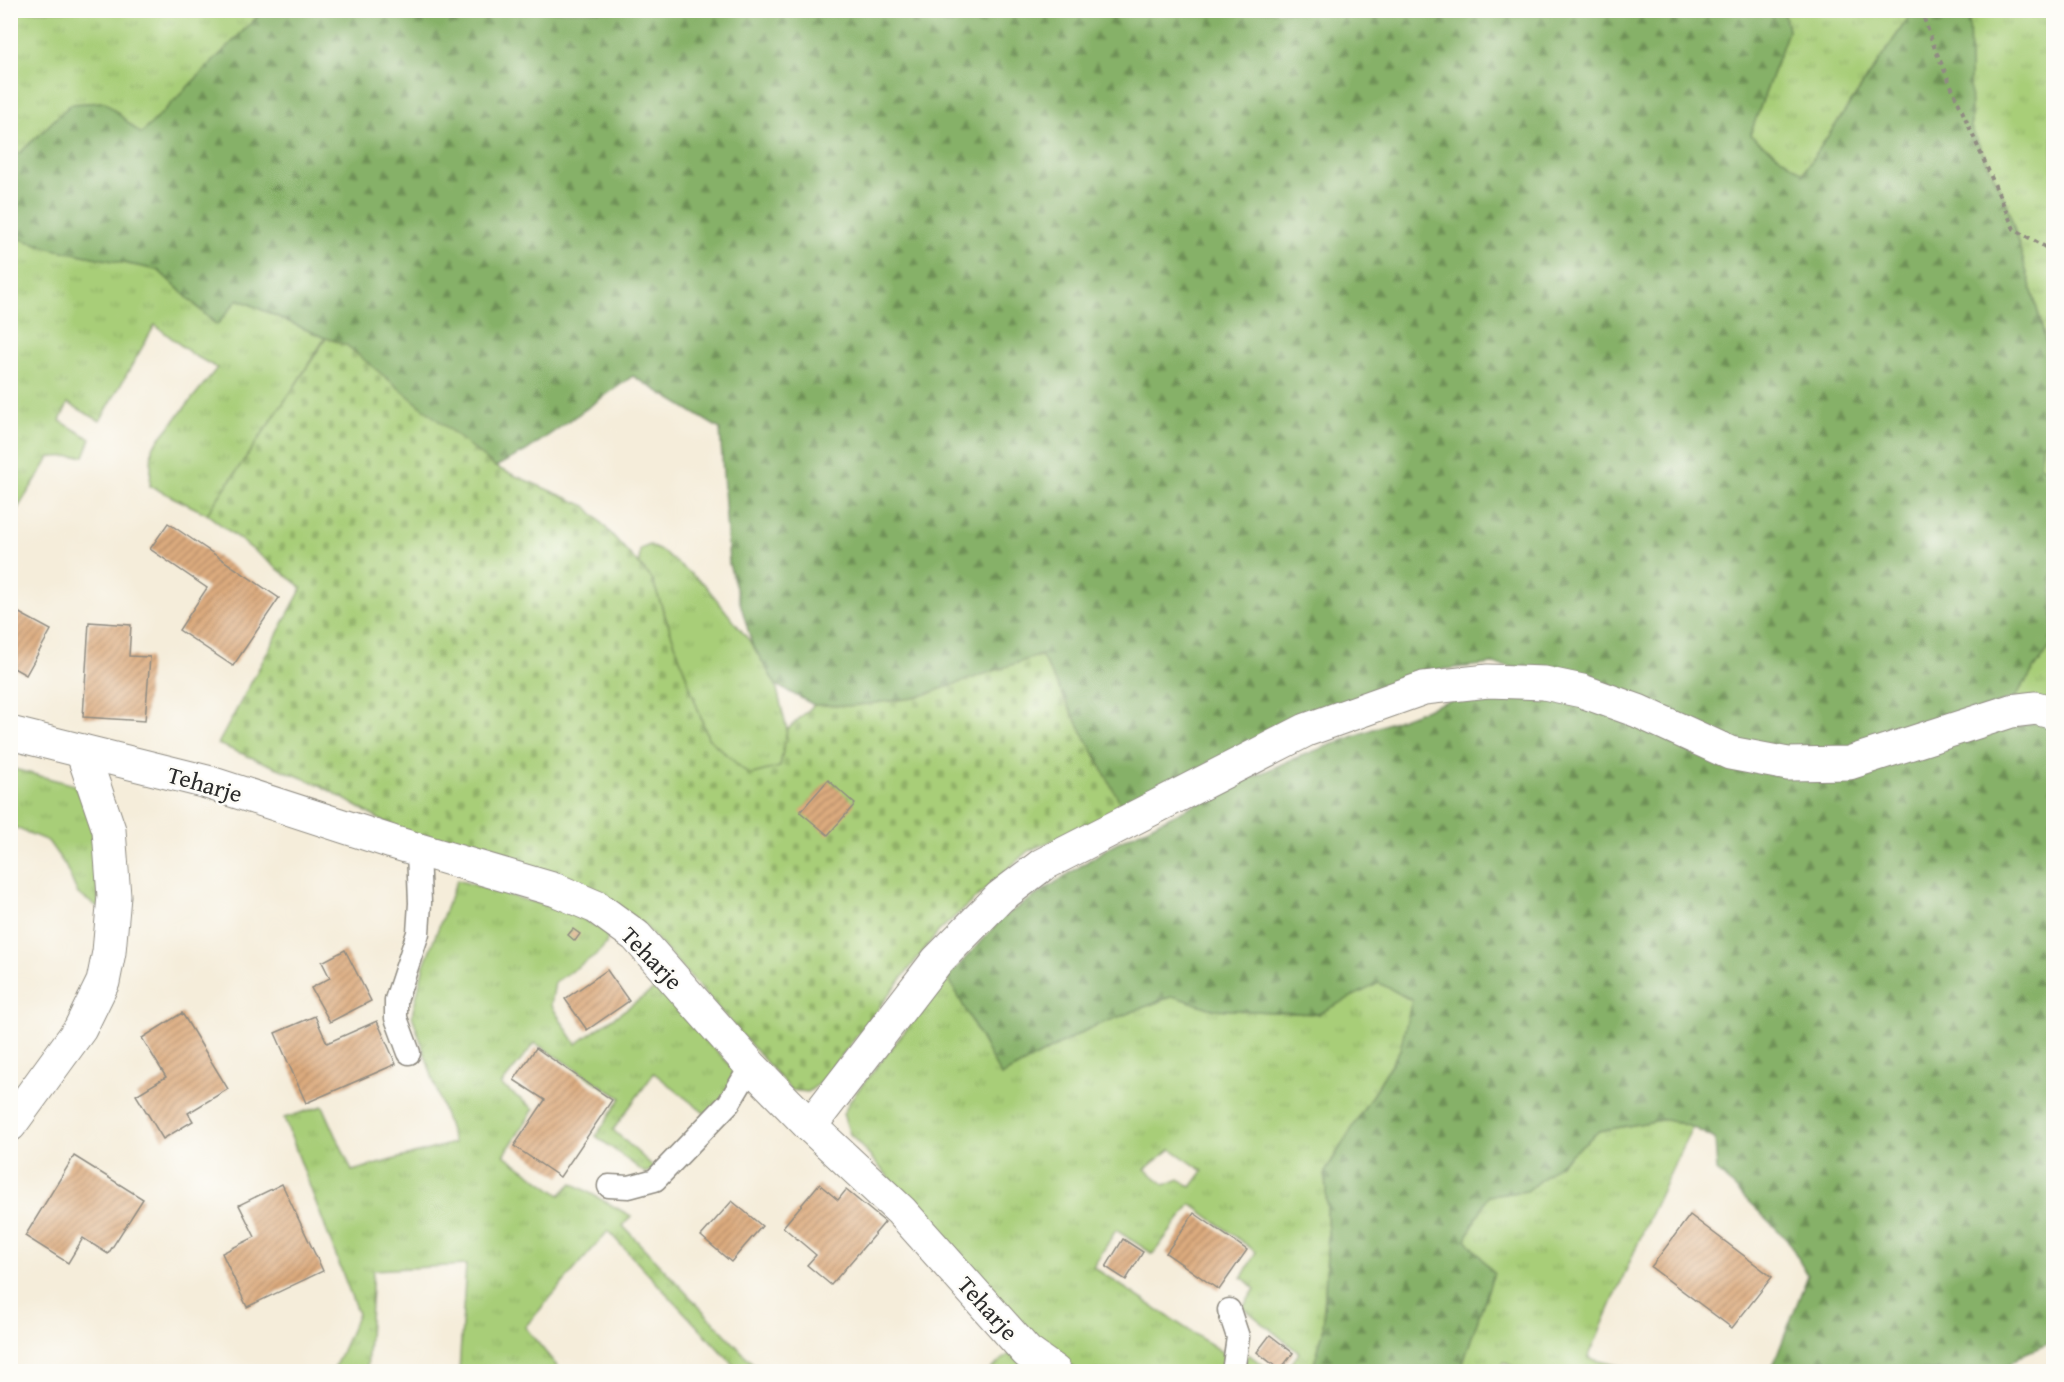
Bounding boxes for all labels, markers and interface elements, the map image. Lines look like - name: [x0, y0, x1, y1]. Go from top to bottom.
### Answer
- street label: Teharje: [164, 757, 246, 811]
- street label: Teharje: [613, 918, 691, 998]
- street label: Teharje: [950, 1268, 1026, 1348]

